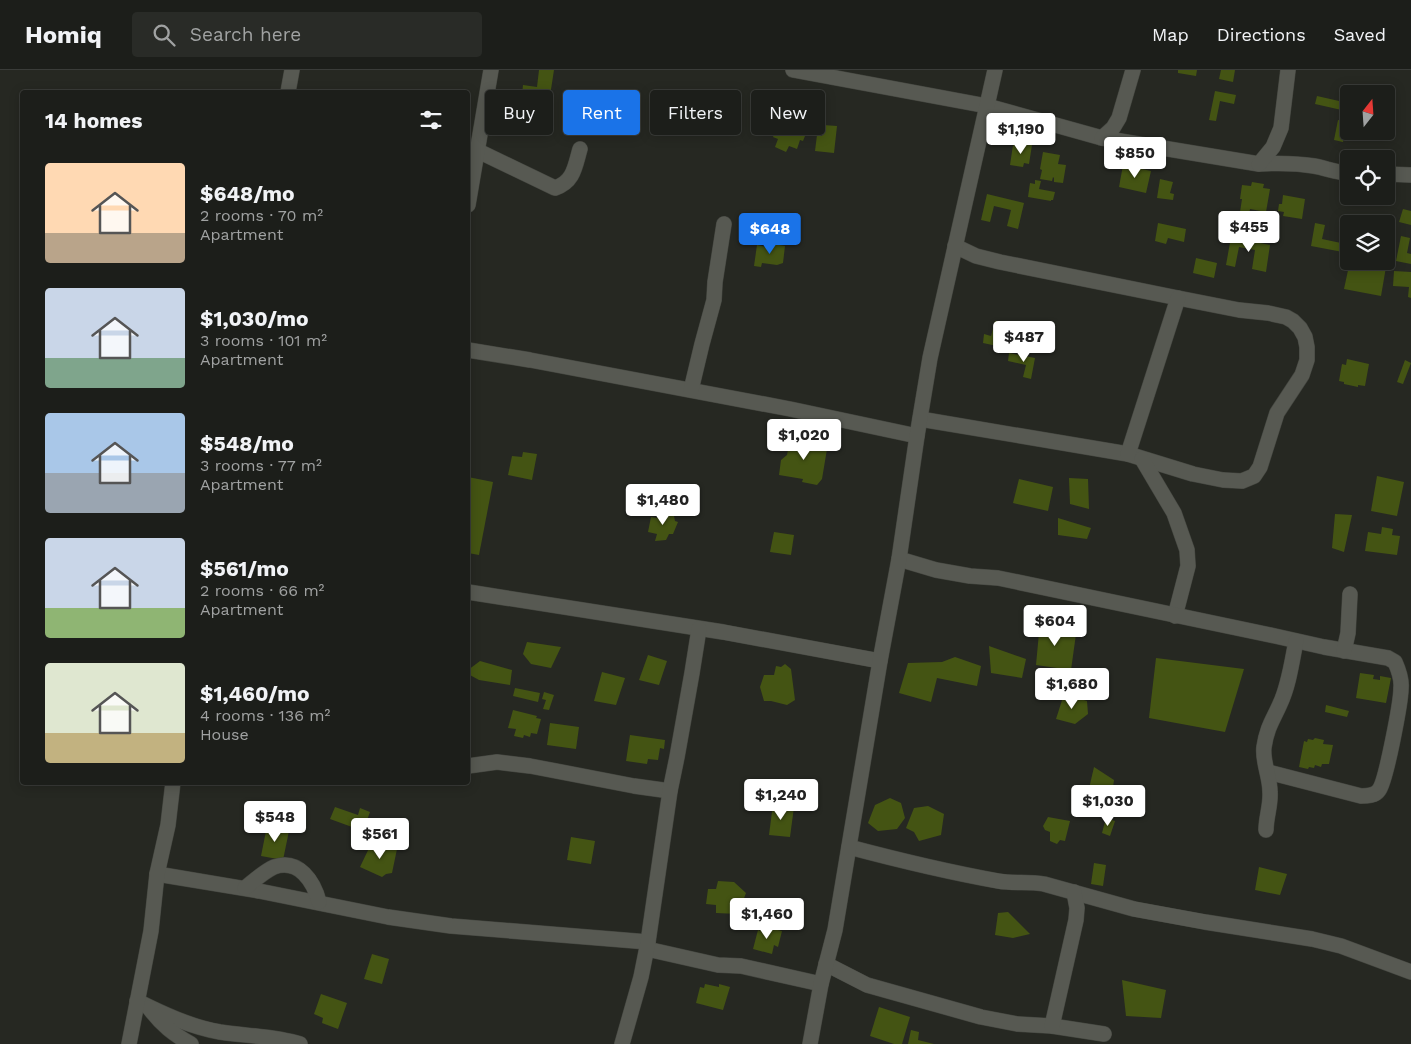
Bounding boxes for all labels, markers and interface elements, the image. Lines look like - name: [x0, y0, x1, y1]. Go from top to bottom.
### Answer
- search box: [132, 12, 482, 57]
- text: Homiq: [25, 21, 102, 49]
- icon: search: [150, 21, 178, 49]
- text: Search here: [190, 23, 301, 46]
- text: Map: [1152, 24, 1189, 45]
- text: Directions: [1217, 24, 1306, 45]
- text: Saved: [1334, 24, 1386, 45]
- north arrow: [1340, 85, 1395, 140]
- map controls: [1340, 85, 1395, 270]
- chip: Buy: [485, 90, 553, 135]
- chip: Rent: [563, 90, 640, 135]
- chip: Filters: [650, 90, 741, 135]
- chip: New: [751, 90, 825, 135]
- icon: filters: [417, 106, 445, 134]
- text: 14 homes: [45, 108, 142, 133]
- pin: $1,190: [980, 112, 1062, 155]
- text: $1,190: [997, 119, 1045, 138]
- pin: $850: [1105, 136, 1165, 179]
- text: $850: [1115, 143, 1155, 162]
- button: locate: [1340, 150, 1395, 205]
- text: $648/mo: [200, 181, 295, 206]
- icon: home: [85, 183, 145, 243]
- text: 2 rooms · 70 m²: [200, 206, 323, 225]
- pin: $455: [1219, 210, 1279, 253]
- pin: $648: [740, 212, 800, 255]
- button: layers: [1340, 215, 1395, 270]
- text: $455: [1229, 217, 1269, 236]
- text: $648: [750, 219, 790, 238]
- text: Apartment: [200, 225, 283, 244]
- text: $1,030/mo: [200, 306, 309, 331]
- icon: home: [85, 308, 145, 368]
- pin: $487: [994, 320, 1054, 363]
- text: $487: [1004, 327, 1044, 346]
- text: 3 rooms · 101 m²: [200, 331, 327, 350]
- text: Apartment: [200, 350, 283, 369]
- pin: $1,020: [763, 418, 845, 461]
- text: $1,020: [778, 425, 830, 444]
- text: $548/mo: [200, 431, 294, 456]
- icon: home: [85, 433, 145, 493]
- text: 3 rooms · 77 m²: [200, 456, 322, 475]
- text: Apartment: [200, 475, 283, 494]
- pin: $1,480: [622, 484, 704, 526]
- text: $1,480: [637, 490, 689, 509]
- text: $561/mo: [200, 556, 289, 581]
- icon: home: [85, 558, 145, 618]
- text: 2 rooms · 66 m²: [200, 581, 324, 600]
- text: Apartment: [200, 600, 283, 619]
- pin: $604: [1025, 604, 1085, 647]
- text: $604: [1035, 611, 1075, 630]
- pin: $1,680: [1031, 668, 1113, 710]
- text: $1,680: [1046, 674, 1098, 693]
- text: $1,460/mo: [200, 681, 310, 706]
- icon: home: [85, 683, 145, 743]
- text: 4 rooms · 136 m²: [200, 706, 330, 725]
- text: House: [200, 725, 249, 744]
- pin: $1,240: [740, 778, 822, 821]
- pin: $1,030: [1067, 784, 1149, 827]
- text: $1,240: [755, 785, 807, 804]
- text: $1,030: [1082, 791, 1134, 810]
- pin: $548: [245, 800, 305, 843]
- text: $548: [255, 807, 295, 826]
- pin: $561: [350, 818, 410, 860]
- text: $561: [362, 824, 398, 843]
- pin: $1,460: [726, 898, 808, 940]
- text: $1,460: [741, 904, 793, 923]

